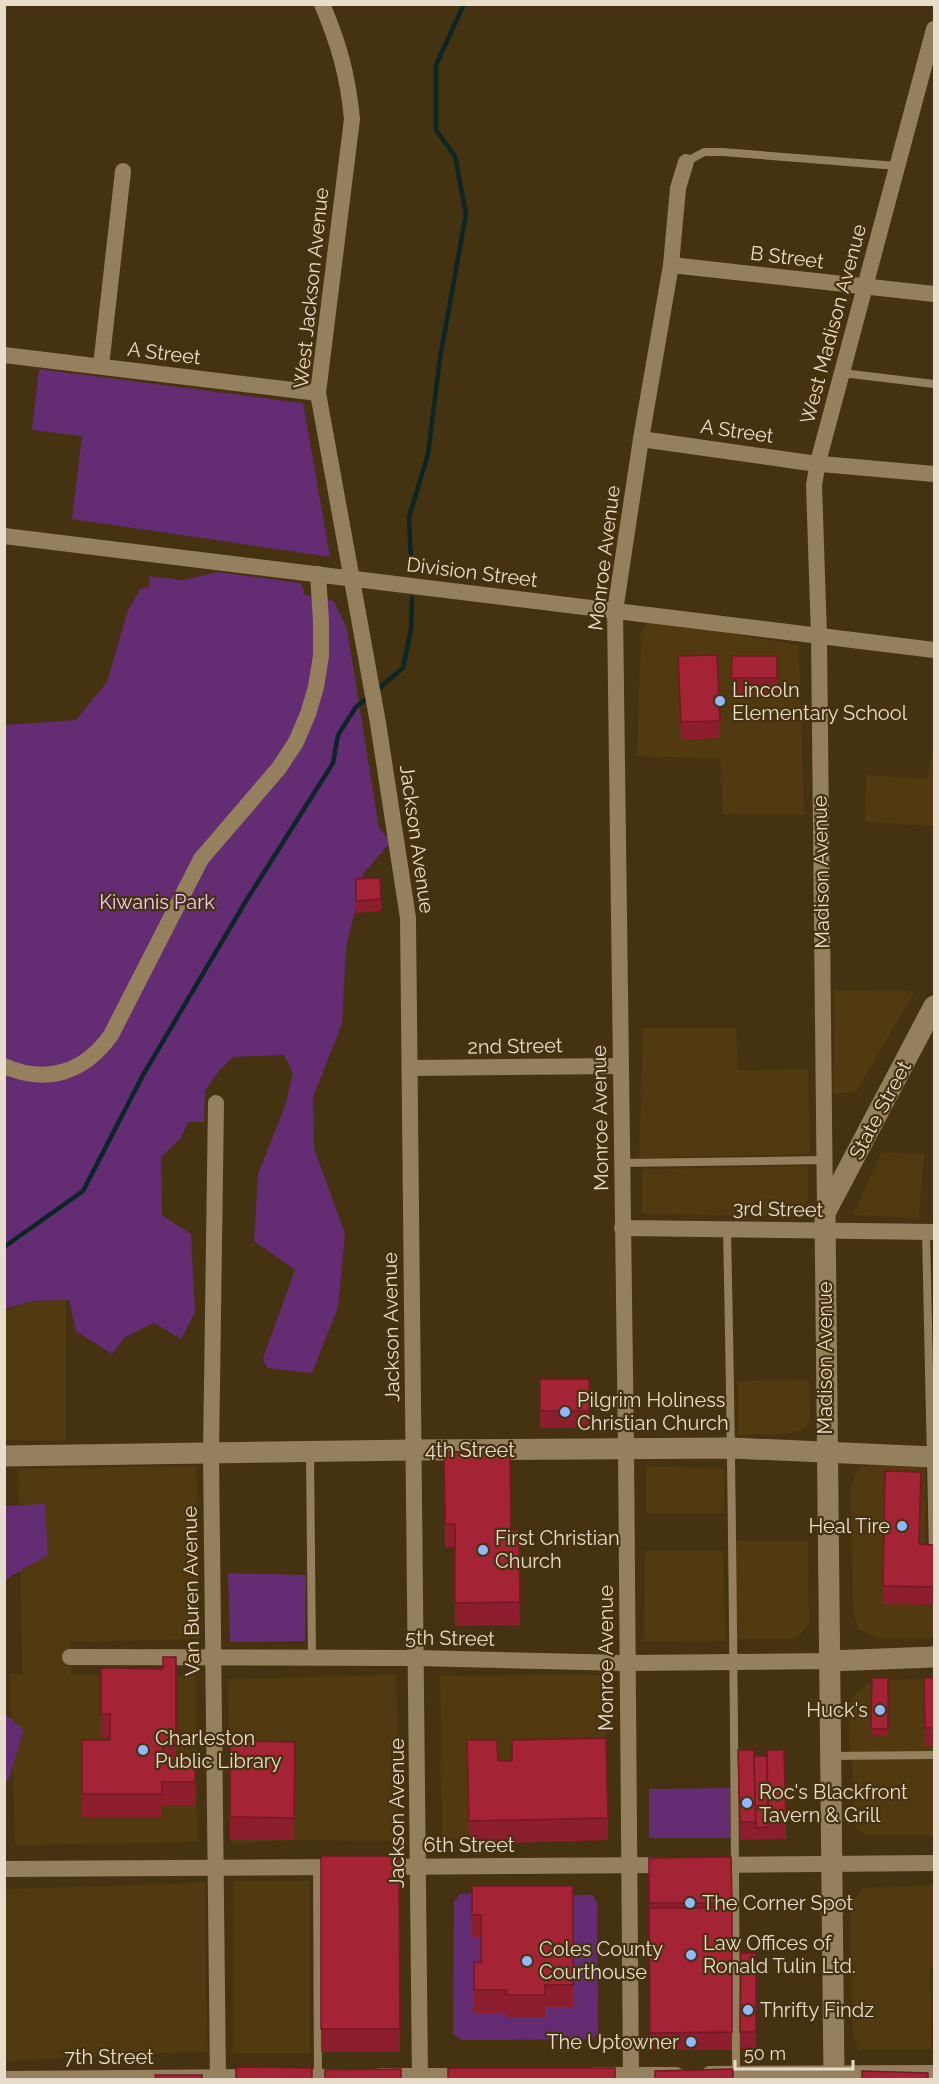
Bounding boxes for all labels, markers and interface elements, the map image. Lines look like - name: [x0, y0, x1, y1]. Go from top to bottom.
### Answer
- street label: West Jackson Avenue: [289, 186, 334, 390]
- street label: West Madison Avenue: [795, 221, 871, 427]
- street label: B Street: [749, 241, 825, 273]
- street label: A Street: [126, 337, 202, 369]
- street label: A Street: [699, 414, 775, 448]
- street label: Monroe Avenue: [583, 484, 625, 632]
- street label: Division Street: [405, 552, 539, 592]
- place label: Lincoln Elementary School: [732, 678, 908, 725]
- marker: Lincoln Elementary School: [713, 694, 727, 708]
- street label: Jackson Avenue: [395, 763, 439, 915]
- street label: Madison Avenue: [808, 795, 834, 949]
- park label: Kiwanis Park: [99, 890, 215, 914]
- street label: 2nd Street: [467, 1033, 563, 1059]
- street label: Monroe Avenue: [587, 1045, 613, 1191]
- street label: State Street: [844, 1056, 916, 1163]
- street label: 3rd Street: [733, 1196, 824, 1222]
- street label: Jackson Avenue: [378, 1252, 404, 1402]
- street label: Madison Avenue: [813, 1281, 837, 1435]
- place label: Pilgrim Holiness Christian Church: [577, 1388, 729, 1435]
- marker: Pilgrim Holiness Christian Church: [558, 1405, 572, 1419]
- street label: 4th Street: [425, 1438, 515, 1462]
- street label: Van Buren Avenue: [178, 1505, 204, 1676]
- place label: Heal Tire: [808, 1514, 890, 1538]
- marker: Heal Tire: [895, 1519, 909, 1533]
- place label: First Christian Church: [495, 1526, 620, 1573]
- marker: First Christian Church: [476, 1543, 490, 1557]
- street label: Monroe Avenue: [594, 1585, 618, 1731]
- street label: 5th Street: [405, 1625, 495, 1651]
- place label: Huck's: [806, 1698, 868, 1722]
- marker: Huck's: [873, 1703, 887, 1717]
- place label: Charleston Public Library: [155, 1726, 282, 1773]
- street label: Jackson Avenue: [385, 1738, 409, 1888]
- marker: Charleston Public Library: [136, 1743, 150, 1757]
- place label: Roc's Blackfront Tavern & Grill: [759, 1780, 908, 1827]
- marker: Roc's Blackfront Tavern & Grill: [740, 1796, 754, 1810]
- street label: 6th Street: [424, 1833, 515, 1857]
- place label: The Corner Spot: [702, 1891, 854, 1915]
- marker: The Corner Spot: [683, 1896, 697, 1910]
- place label: Law Offices of Ronald Tulin Ltd.: [703, 1931, 856, 1978]
- place label: Coles County Courthouse: [539, 1937, 663, 1984]
- marker: Law Offices of Ronald Tulin Ltd.: [684, 1948, 698, 1962]
- marker: Coles County Courthouse: [520, 1954, 534, 1968]
- place label: Thrifty Findz: [760, 1998, 874, 2022]
- marker: Thrifty Findz: [741, 2003, 755, 2017]
- place label: The Uptowner: [546, 2030, 679, 2054]
- scale bar: [735, 2033, 854, 2071]
- marker: The Uptowner: [684, 2035, 698, 2049]
- text: 50 m: [744, 2043, 786, 2064]
- street label: 7th Street: [64, 2045, 154, 2069]

